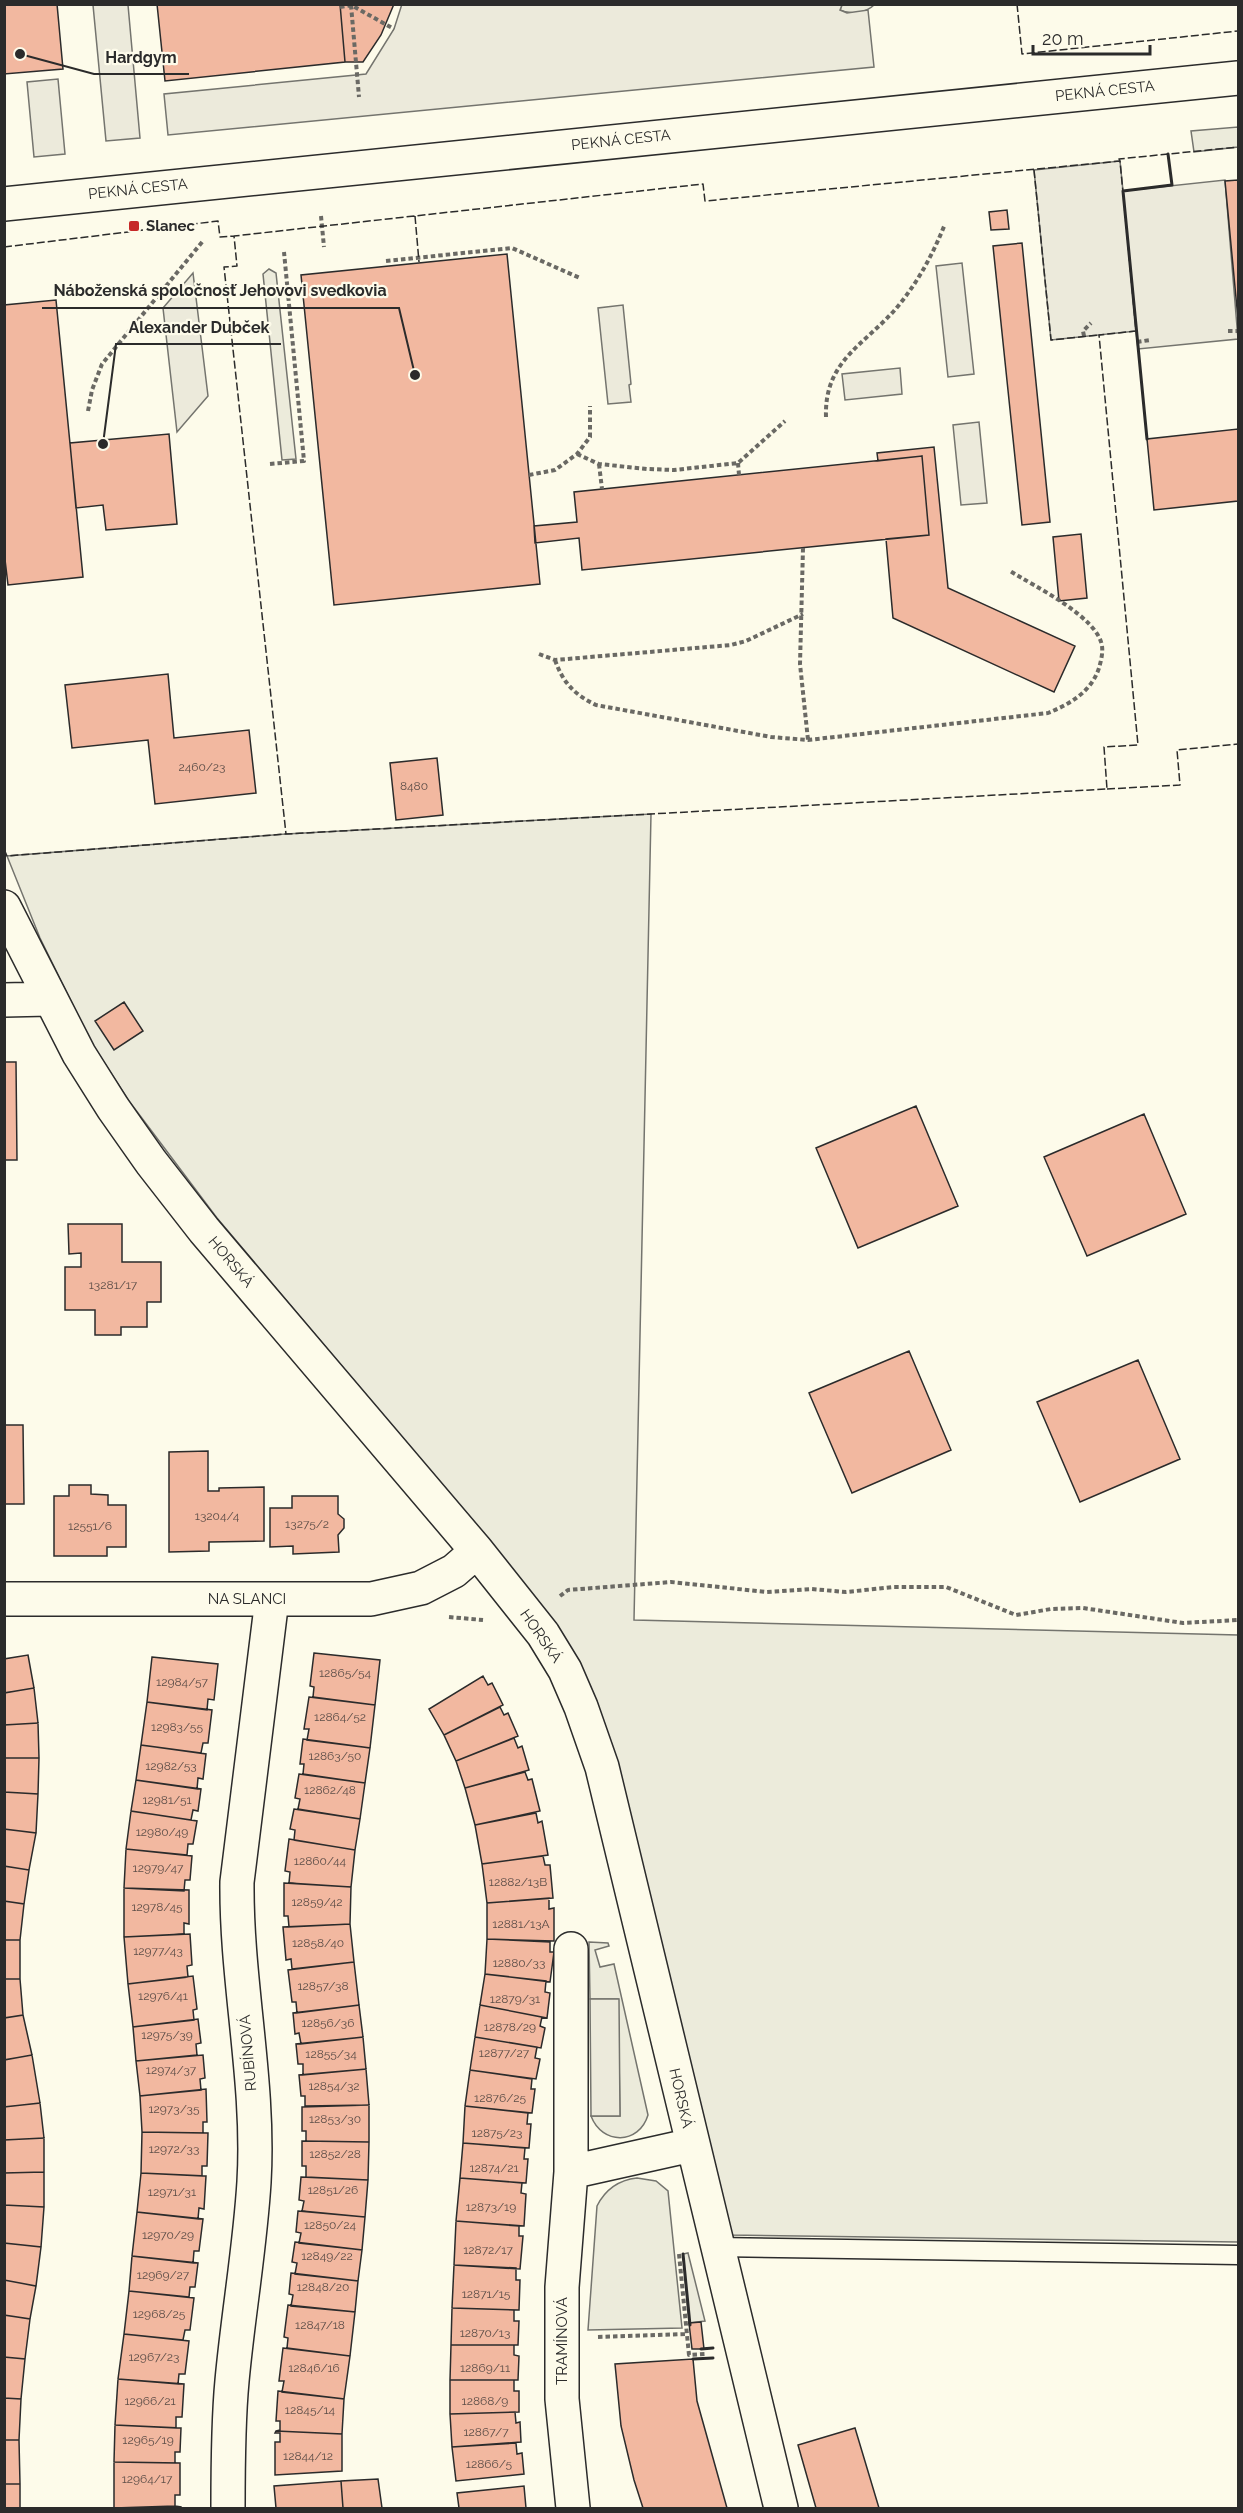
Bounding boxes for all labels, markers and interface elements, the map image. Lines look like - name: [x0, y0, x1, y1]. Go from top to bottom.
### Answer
- scale bar: [1033, 18, 1150, 56]
- text: 20 m: [1042, 28, 1084, 49]
- callout: Hardgym: [94, 40, 189, 74]
- text: Hardgym: [105, 48, 177, 67]
- street label: PEKNÁ CESTA: [1054, 77, 1156, 105]
- street label: PEKNÁ CESTA: [570, 126, 672, 154]
- street label: PEKNÁ CESTA: [87, 175, 189, 203]
- place label: Slanec: [146, 217, 196, 235]
- marker: Slanec: [127, 219, 141, 233]
- callout: Náboženská spoločnosť Jehovovi svedkovia: [42, 274, 399, 308]
- text: Náboženská spoločnosť Jehovovi svedkovia: [53, 281, 387, 300]
- callout: Alexander Dubček: [116, 310, 281, 344]
- text: Alexander Dubček: [129, 318, 269, 337]
- house number: 2460/23: [179, 760, 225, 774]
- house number: 8480: [400, 779, 428, 793]
- street label: HORSKÁ: [204, 1233, 258, 1291]
- house number: 13281/17: [89, 1278, 138, 1292]
- house number: 13204/4: [195, 1509, 240, 1523]
- house number: 13275/2: [285, 1517, 329, 1531]
- house number: 12551/6: [68, 1519, 112, 1533]
- street label: NA SLANCI: [208, 1590, 286, 1608]
- street label: HORSKÁ: [516, 1606, 566, 1666]
- house number: 12865/54: [319, 1666, 372, 1680]
- house number: 12984/57: [156, 1675, 208, 1689]
- house number: 12864/52: [314, 1710, 366, 1724]
- house number: 12983/55: [151, 1720, 203, 1734]
- house number: 12863/50: [309, 1749, 361, 1763]
- house number: 12982/53: [145, 1759, 197, 1773]
- house number: 12862/48: [304, 1783, 356, 1797]
- house number: 12981/51: [142, 1793, 192, 1807]
- house number: 12980/49: [136, 1825, 188, 1839]
- house number: 12860/44: [294, 1854, 347, 1868]
- house number: 12979/47: [133, 1861, 184, 1875]
- house number: 12882/13B: [489, 1875, 547, 1889]
- house number: 12859/42: [291, 1895, 343, 1909]
- house number: 12978/45: [131, 1900, 183, 1914]
- house number: 12881/13A: [492, 1917, 550, 1931]
- house number: 12858/40: [292, 1936, 344, 1950]
- house number: 12977/43: [133, 1944, 183, 1958]
- house number: 12880/33: [493, 1956, 545, 1970]
- house number: 12857/38: [297, 1979, 349, 1993]
- house number: 12976/41: [138, 1989, 188, 2003]
- house number: 12879/31: [490, 1992, 540, 2006]
- street label: RUBÍNOVÁ: [236, 2014, 260, 2092]
- house number: 12856/36: [302, 2016, 354, 2030]
- house number: 12878/29: [484, 2020, 536, 2034]
- house number: 12975/39: [141, 2028, 193, 2042]
- house number: 12877/27: [479, 2046, 530, 2060]
- house number: 12855/34: [305, 2047, 357, 2061]
- house number: 12974/37: [146, 2063, 197, 2077]
- street label: HORSKÁ: [665, 2066, 697, 2130]
- house number: 12854/32: [308, 2079, 360, 2093]
- house number: 12876/25: [474, 2091, 526, 2105]
- house number: 12973/35: [148, 2102, 200, 2116]
- house number: 12853/30: [309, 2112, 361, 2126]
- house number: 12875/23: [472, 2126, 522, 2140]
- house number: 12972/33: [149, 2142, 199, 2156]
- house number: 12852/28: [309, 2147, 361, 2161]
- house number: 12874/21: [469, 2161, 519, 2175]
- house number: 12851/26: [308, 2183, 358, 2197]
- house number: 12971/31: [148, 2185, 196, 2199]
- house number: 12873/19: [466, 2200, 516, 2214]
- house number: 12850/24: [304, 2218, 356, 2232]
- house number: 12970/29: [142, 2228, 194, 2242]
- house number: 12872/17: [463, 2243, 513, 2257]
- house number: 12849/22: [301, 2249, 353, 2263]
- house number: 12969/27: [137, 2268, 190, 2282]
- house number: 12848/20: [297, 2280, 349, 2294]
- house number: 12871/15: [462, 2287, 511, 2301]
- street label: TRAMÍNOVÁ: [553, 2297, 571, 2385]
- house number: 12968/25: [133, 2307, 186, 2321]
- house number: 12847/18: [295, 2318, 345, 2332]
- house number: 12870/13: [460, 2326, 510, 2340]
- house number: 12967/23: [128, 2350, 180, 2364]
- house number: 12846/16: [288, 2361, 340, 2375]
- house number: 12869/11: [460, 2361, 510, 2375]
- house number: 12966/21: [124, 2394, 176, 2408]
- house number: 12868/9: [462, 2394, 508, 2408]
- house number: 12845/14: [285, 2403, 336, 2417]
- house number: 12867/7: [463, 2425, 509, 2439]
- house number: 12965/19: [122, 2433, 174, 2447]
- house number: 12844/12: [283, 2449, 333, 2463]
- house number: 12866/5: [466, 2457, 513, 2471]
- house number: 12964/17: [122, 2472, 173, 2486]

